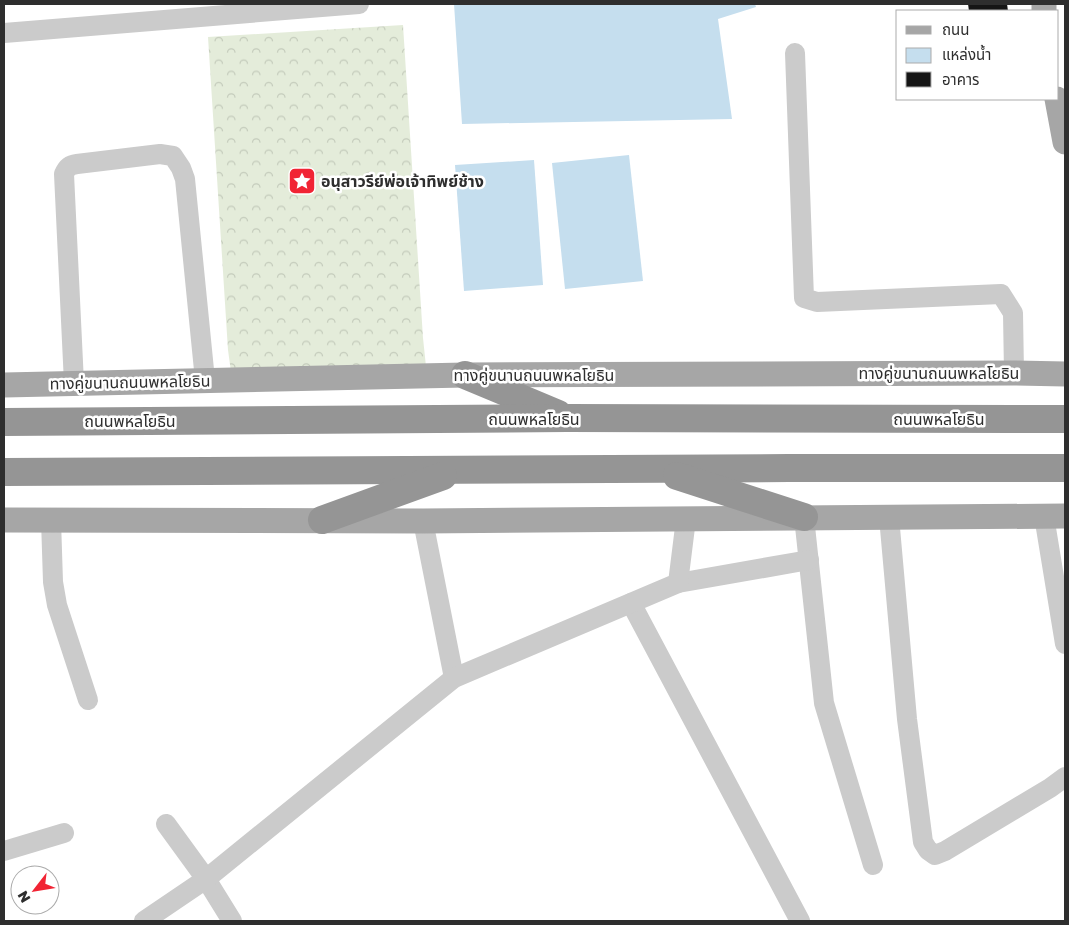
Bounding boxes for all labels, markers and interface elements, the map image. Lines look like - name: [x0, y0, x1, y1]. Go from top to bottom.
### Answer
- legend: [896, 10, 1059, 100]
- text: ถนน: [942, 20, 969, 38]
- text: แหล่งน้ำ: [942, 44, 991, 63]
- text: อาคาร: [942, 70, 979, 88]
- place icon: อนุสาวรีย์พ่อเจ้าทิพย์ช้าง: [287, 166, 317, 196]
- place label: อนุสาวรีย์พ่อเจ้าทิพย์ช้าง: [321, 171, 484, 191]
- street label: ทางคู่ขนานถนนพหลโยธิน: [859, 363, 1019, 383]
- street label: ทางคู่ขนานถนนพหลโยธิน: [454, 365, 614, 385]
- street label: ทางคู่ขนานถนนพหลโยธิน: [49, 371, 211, 393]
- street label: ถนนพหลโยธิน: [488, 409, 580, 429]
- street label: ถนนพหลโยธิน: [893, 409, 985, 429]
- street label: ถนนพหลโยธิน: [84, 411, 176, 431]
- north arrow: [10, 865, 60, 915]
- text: N: [13, 888, 33, 906]

